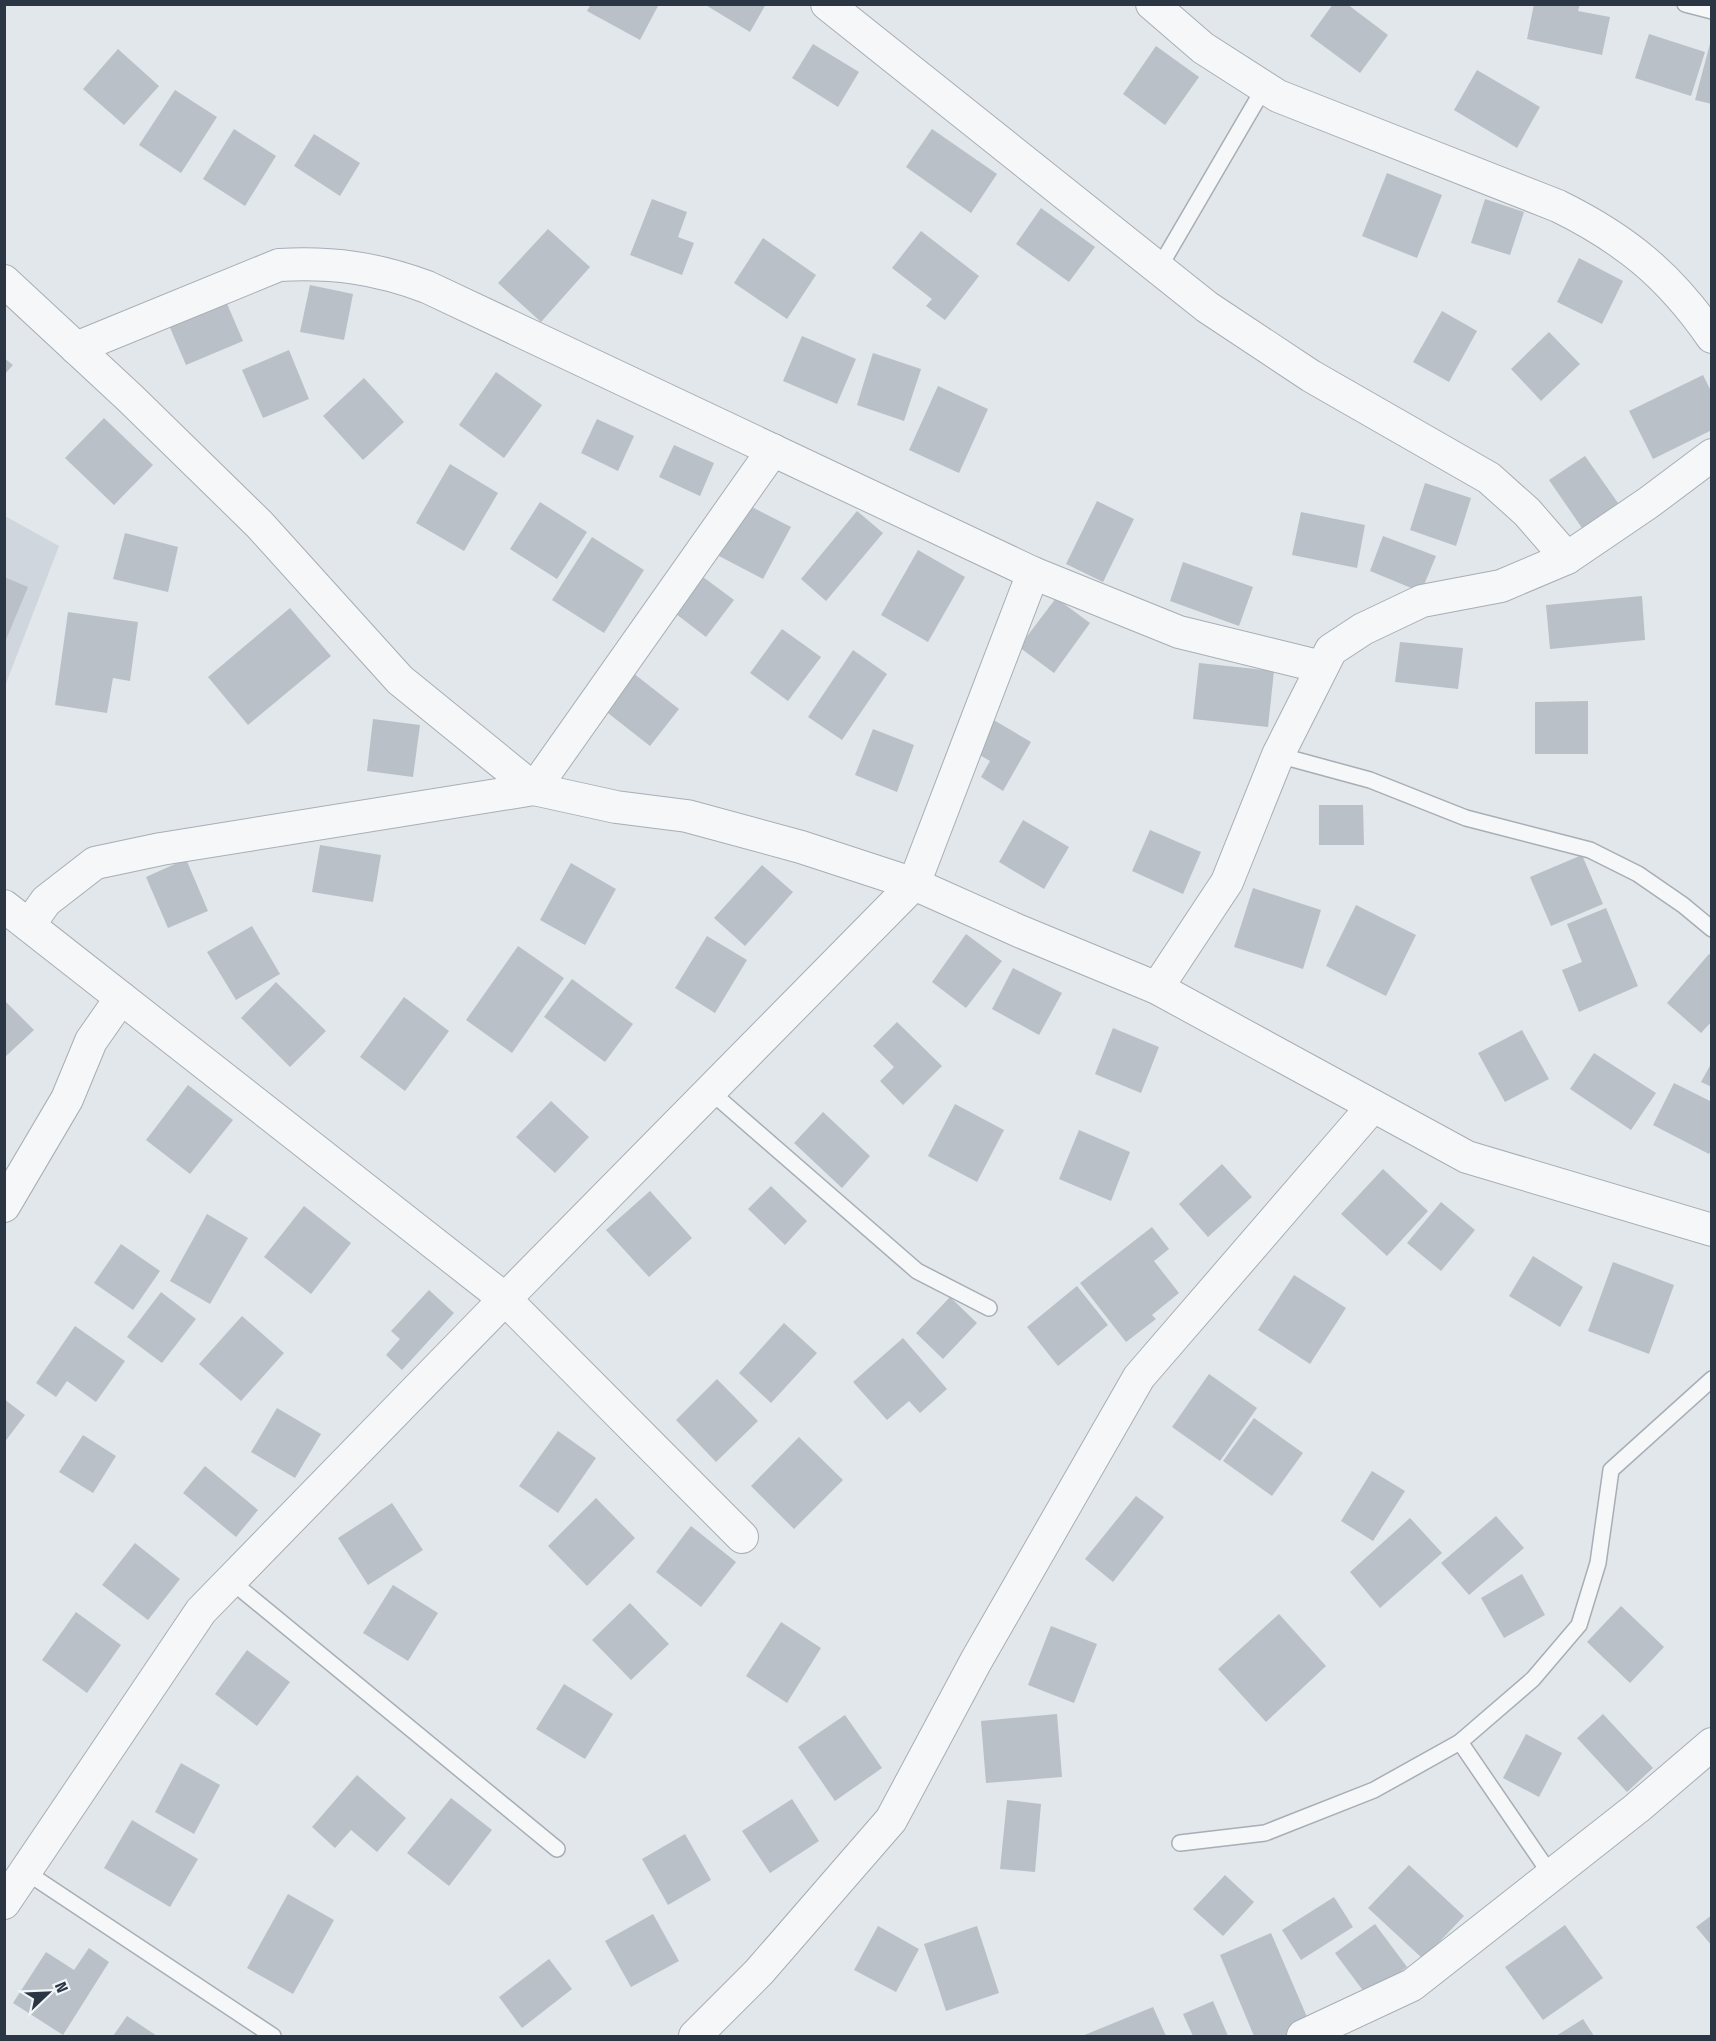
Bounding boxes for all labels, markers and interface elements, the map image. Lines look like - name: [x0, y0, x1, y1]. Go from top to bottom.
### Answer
- north arrow: [18, 1963, 78, 2023]
- text: N: [51, 1979, 72, 1995]

